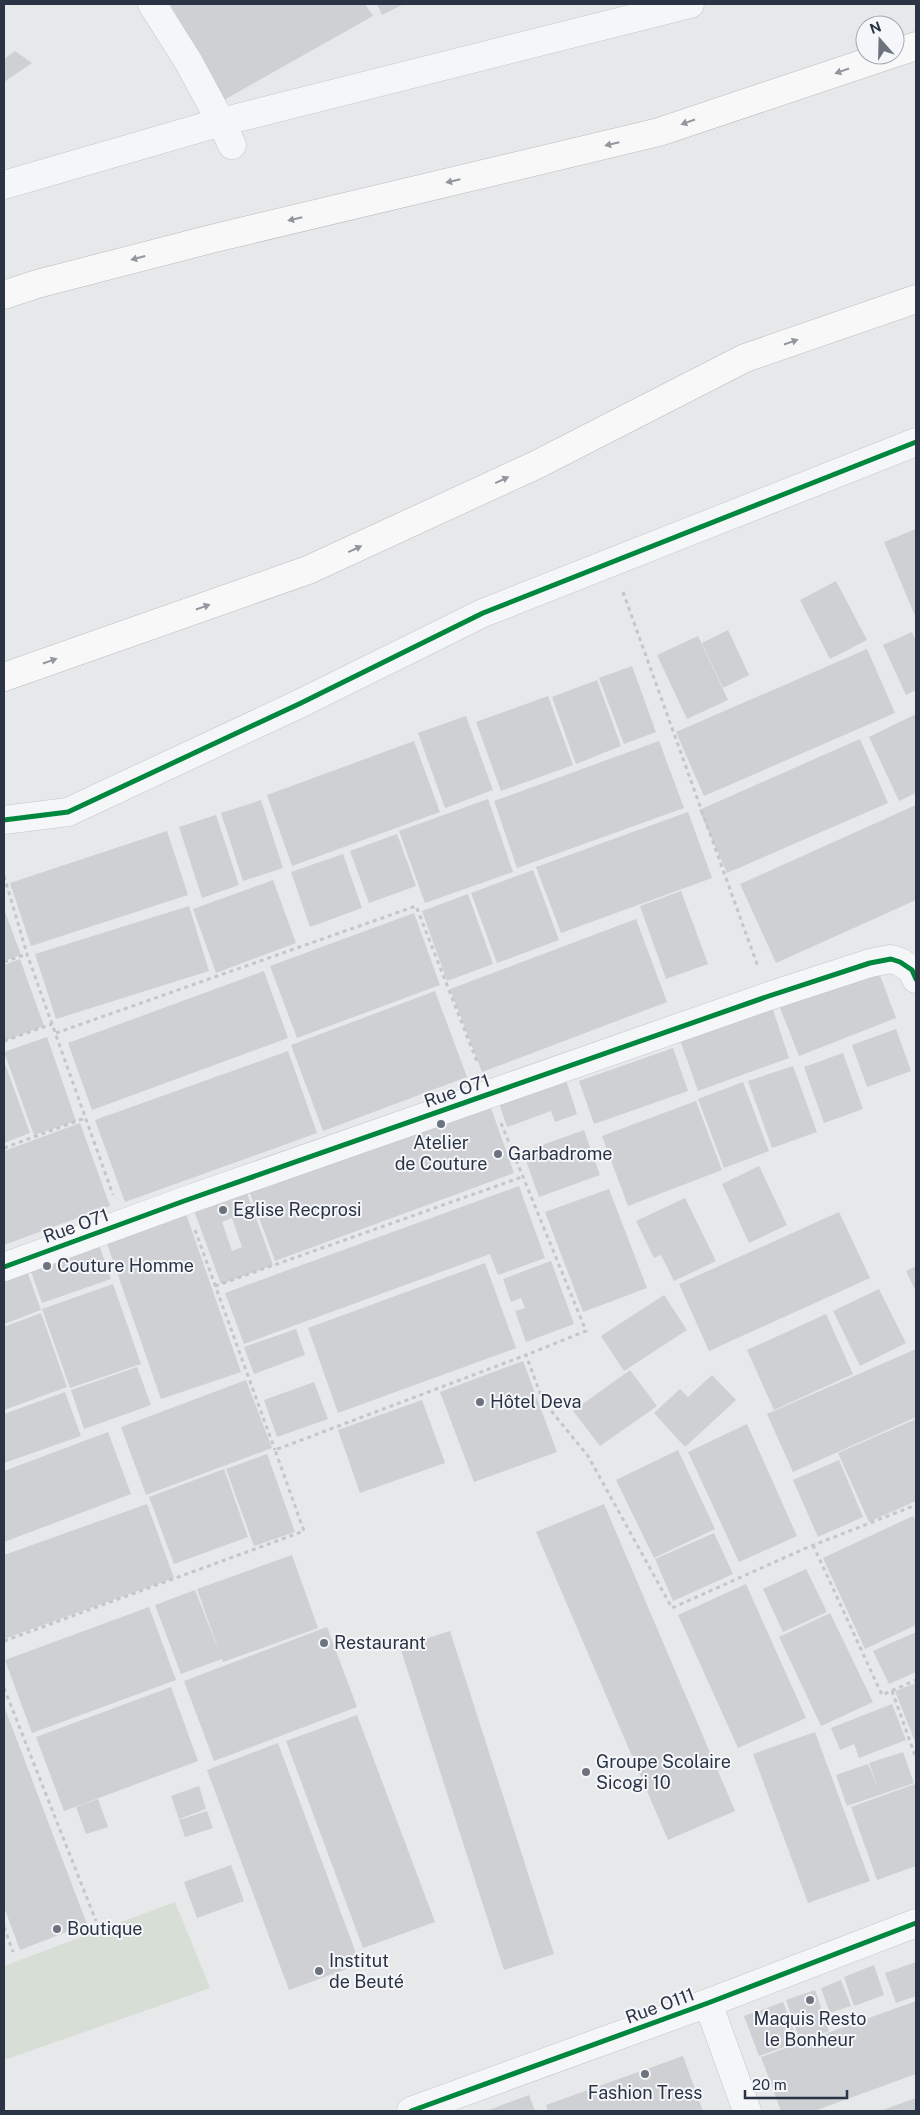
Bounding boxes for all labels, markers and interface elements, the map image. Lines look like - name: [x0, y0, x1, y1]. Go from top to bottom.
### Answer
- north arrow: [855, 15, 905, 65]
- text: N: [868, 18, 883, 37]
- one-way arrow: [835, 67, 850, 75]
- one-way arrow: [681, 119, 696, 127]
- one-way arrow: [604, 140, 619, 148]
- one-way arrow: [446, 177, 461, 185]
- one-way arrow: [288, 215, 303, 223]
- one-way arrow: [130, 254, 145, 262]
- one-way arrow: [784, 338, 799, 345]
- one-way arrow: [495, 476, 509, 484]
- one-way arrow: [347, 544, 362, 553]
- one-way arrow: [196, 603, 211, 611]
- one-way arrow: [42, 657, 57, 664]
- street label: Rue O71: [421, 1069, 493, 1112]
- marker: Atelier de Couture: [435, 1118, 447, 1130]
- place label: Atelier de Couture: [395, 1132, 487, 1174]
- place label: Garbadrome: [508, 1143, 612, 1164]
- marker: Garbadrome: [492, 1148, 504, 1160]
- place label: Eglise Recprosi: [233, 1199, 362, 1220]
- street label: Rue O71: [40, 1204, 112, 1247]
- marker: Eglise Recprosi: [217, 1204, 229, 1216]
- place label: Couture Homme: [57, 1255, 194, 1276]
- marker: Couture Homme: [41, 1260, 53, 1272]
- place label: Hôtel Deva: [490, 1391, 582, 1412]
- marker: Hôtel Deva: [474, 1396, 486, 1408]
- place label: Restaurant: [334, 1632, 426, 1653]
- marker: Restaurant: [318, 1637, 330, 1649]
- place label: Groupe Scolaire Sicogi 10: [596, 1751, 731, 1793]
- marker: Groupe Scolaire Sicogi 10: [580, 1766, 592, 1778]
- place label: Boutique: [67, 1918, 143, 1939]
- marker: Boutique: [51, 1923, 63, 1935]
- place label: Institut de Beuté: [329, 1950, 404, 1992]
- marker: Institut de Beuté: [313, 1965, 325, 1977]
- street label: Rue O111: [622, 1983, 697, 2028]
- marker: Maquis Resto le Bonheur: [804, 1994, 816, 2006]
- place label: Maquis Resto le Bonheur: [754, 2008, 866, 2050]
- marker: Fashion Tress: [639, 2068, 651, 2080]
- scale bar: [745, 2068, 848, 2100]
- text: 20 m: [752, 2076, 787, 2093]
- place label: Fashion Tress: [588, 2082, 702, 2103]

